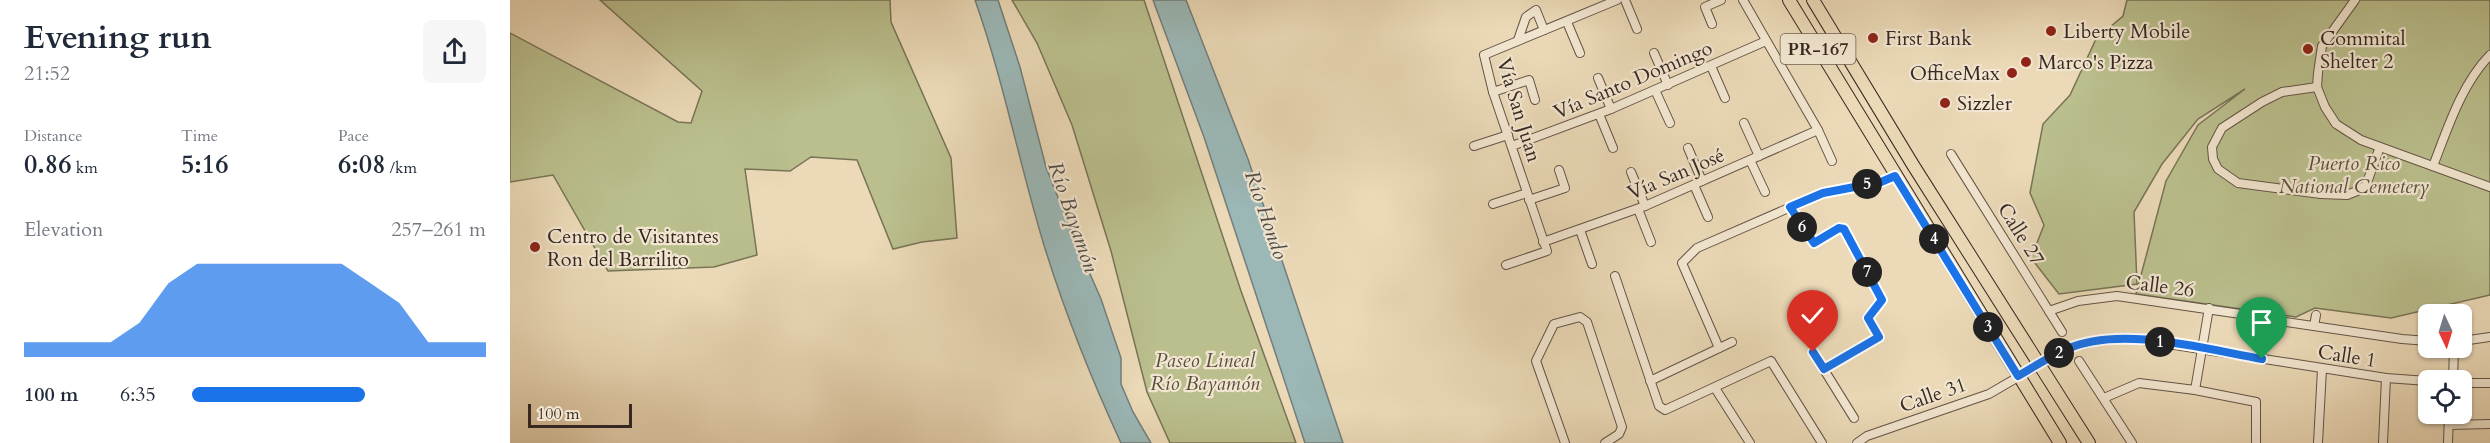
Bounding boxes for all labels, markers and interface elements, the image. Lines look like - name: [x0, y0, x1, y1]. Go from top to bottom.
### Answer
- text: Evening run: [24, 15, 212, 60]
- place label: Liberty Mobile: [2063, 18, 2190, 45]
- button: share: [423, 20, 486, 83]
- marker: Liberty Mobile: [2044, 24, 2058, 38]
- place label: First Bank: [1885, 25, 1972, 52]
- place label: Commital Shelter 2: [2320, 25, 2406, 75]
- marker: First Bank: [1866, 31, 1880, 45]
- street label: Vía Santo Domingo: [1550, 34, 1717, 126]
- road number: PR-167: [1780, 34, 1856, 64]
- marker: Commital Shelter 2: [2301, 42, 2315, 56]
- place label: Marco's Pizza: [2038, 49, 2154, 76]
- street label: Vía San Juan: [1490, 55, 1548, 166]
- marker: Marco's Pizza: [2019, 55, 2033, 69]
- text: 21:52: [24, 60, 70, 87]
- place label: OfficeMax: [1910, 60, 2000, 87]
- marker: OfficeMax: [2005, 66, 2019, 80]
- place label: Sizzler: [1957, 90, 2013, 117]
- marker: Sizzler: [1938, 96, 1952, 110]
- text: Distance: [24, 125, 82, 147]
- text: Time: [181, 125, 218, 147]
- text: Pace: [338, 125, 369, 147]
- street label: Vía San José: [1623, 141, 1729, 207]
- text: 0.86: [24, 147, 72, 182]
- text: 5:16: [181, 147, 229, 182]
- text: 6:08: [338, 147, 386, 182]
- park label: Puerto Rico National Cemetery: [2279, 150, 2429, 200]
- text: km: [72, 157, 98, 179]
- text: /km: [386, 157, 417, 179]
- water label: Río Bayamón: [1041, 158, 1106, 277]
- water label: Río Hondo: [1237, 167, 1295, 264]
- pin: 5: [1852, 169, 1882, 199]
- text: 5: [1863, 173, 1871, 195]
- street label: Calle 27: [1991, 198, 2051, 270]
- pin: 6: [1787, 212, 1817, 242]
- text: Elevation: [24, 216, 103, 243]
- text: 257–261 m: [391, 216, 486, 243]
- text: 6: [1798, 216, 1806, 238]
- place label: Centro de Visitantes Ron del Barrilito: [547, 223, 719, 273]
- pin: 4: [1919, 224, 1949, 254]
- text: 4: [1930, 228, 1938, 250]
- marker: Centro de Visitantes Ron del Barrilito: [528, 240, 542, 254]
- pin: 7: [1852, 257, 1882, 287]
- text: 7: [1863, 261, 1871, 283]
- street label: Calle 26: [2124, 268, 2196, 304]
- pin: [1787, 290, 1838, 352]
- pin: [2236, 297, 2287, 359]
- icon: check: [1796, 299, 1829, 332]
- north arrow: [2418, 304, 2472, 358]
- map controls: [2418, 304, 2472, 424]
- icon: arrive: [2245, 306, 2278, 339]
- pin: 3: [1973, 312, 2003, 342]
- text: 3: [1984, 316, 1992, 338]
- pin: 1: [2145, 327, 2175, 357]
- text: 1: [2156, 331, 2164, 353]
- pin: 2: [2044, 338, 2074, 368]
- street label: Calle 1: [2316, 338, 2378, 374]
- text: 2: [2055, 342, 2063, 364]
- park label: Paseo Lineal Río Bayamón: [1150, 347, 1260, 397]
- button: locate: [2418, 370, 2472, 424]
- street label: Calle 31: [1896, 371, 1970, 419]
- text: 100 m: [24, 381, 79, 408]
- text: 6:35: [120, 381, 156, 408]
- scale bar: [528, 401, 632, 428]
- text: 100 m: [537, 403, 579, 425]

